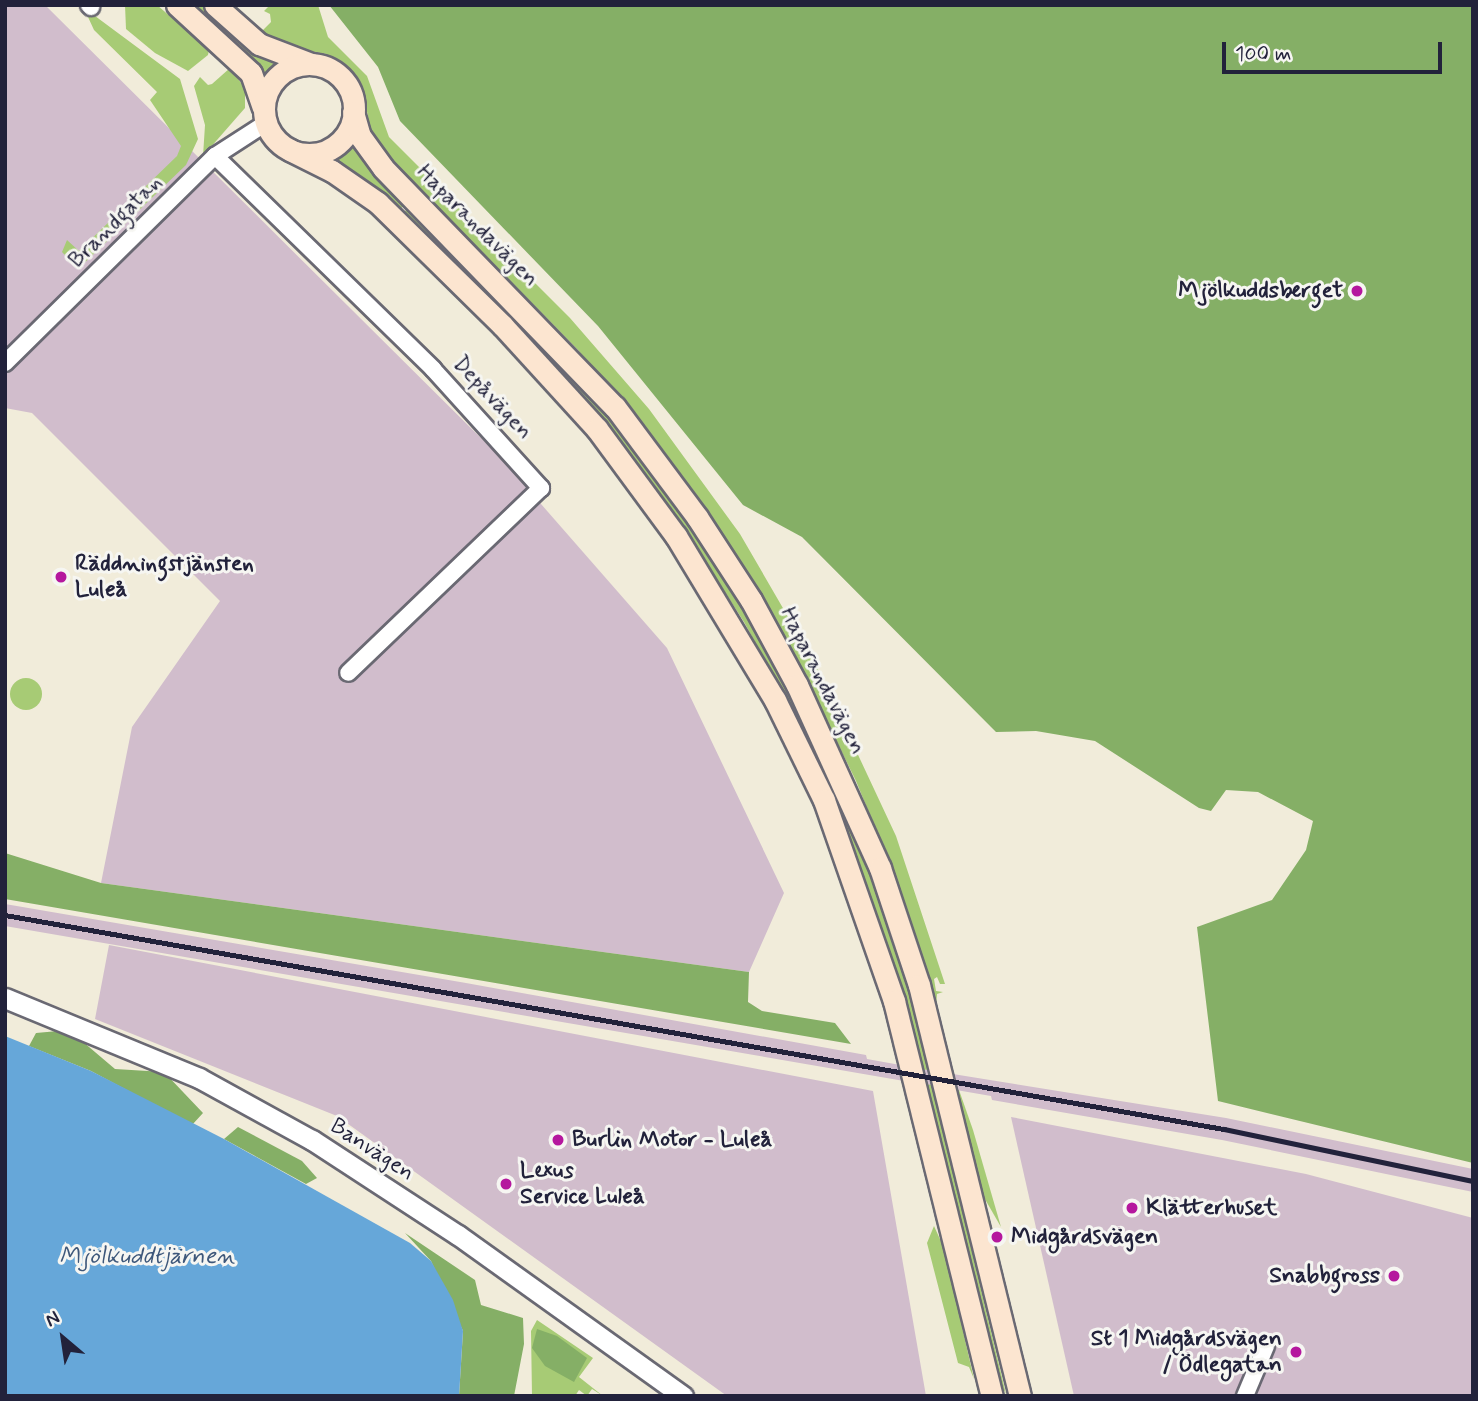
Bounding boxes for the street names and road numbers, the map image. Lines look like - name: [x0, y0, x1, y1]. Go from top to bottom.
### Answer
- street label: Haparandavägen: [410, 159, 544, 293]
- street label: Brandgatan: [63, 169, 169, 275]
- street label: Depåvägen: [446, 350, 538, 446]
- street label: Haparandavägen: [773, 603, 871, 759]
- street label: Banvägen: [325, 1113, 419, 1187]

